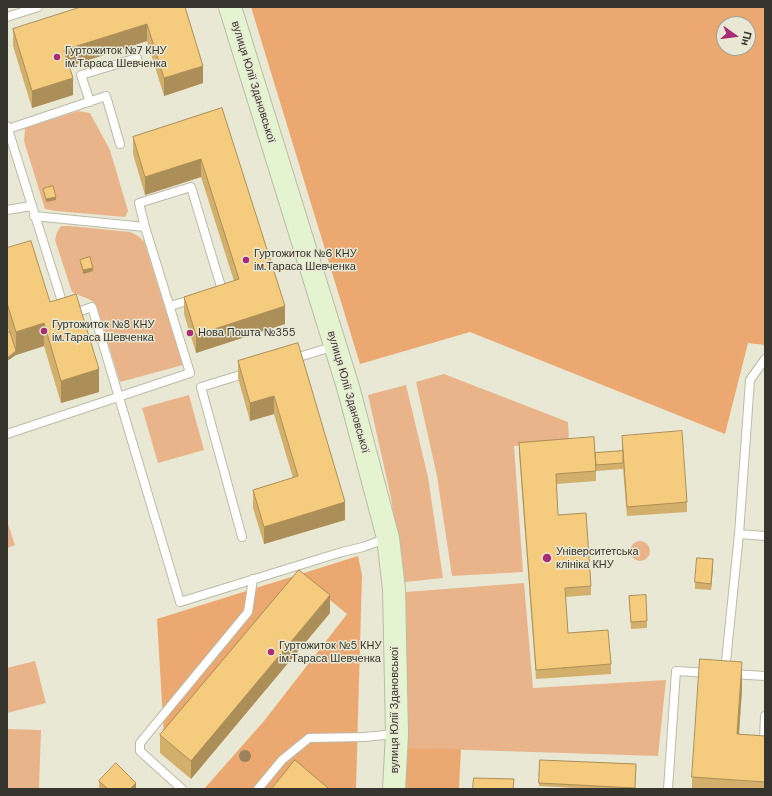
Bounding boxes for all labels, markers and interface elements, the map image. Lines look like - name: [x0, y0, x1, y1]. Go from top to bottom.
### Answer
- north arrow: [716, 16, 756, 56]
- street label: вулиця Юлії Здановської: [228, 20, 278, 144]
- text: Пн: [738, 30, 755, 47]
- place label: Гуртожиток №7 КНУ ім.Тараса Шевченка: [65, 44, 167, 70]
- marker: Гуртожиток №7 КНУ ім.Тараса Шевченка: [52, 52, 62, 62]
- place label: Гуртожиток №6 КНУ ім.Тараса Шевченка: [254, 247, 357, 273]
- marker: Гуртожиток №6 КНУ ім.Тараса Шевченка: [241, 255, 251, 265]
- place label: Гуртожиток №8 КНУ ім.Тараса Шевченка: [52, 318, 154, 344]
- marker: Гуртожиток №8 КНУ ім.Тараса Шевченка: [39, 326, 49, 336]
- place label: Нова Пошта №355: [198, 326, 295, 340]
- marker: Нова Пошта №355: [185, 328, 195, 338]
- street label: вулиця Юлії Здановської: [324, 329, 372, 455]
- place label: Університетська клініка КНУ: [556, 545, 639, 571]
- marker: Університетська клініка КНУ: [541, 552, 553, 564]
- place label: Гуртожиток №5 КНУ ім.Тараса Шевченка: [279, 639, 381, 665]
- marker: Гуртожиток №5 КНУ ім.Тараса Шевченка: [266, 647, 276, 657]
- street label: вулиця Юлії Здановської: [388, 647, 402, 773]

